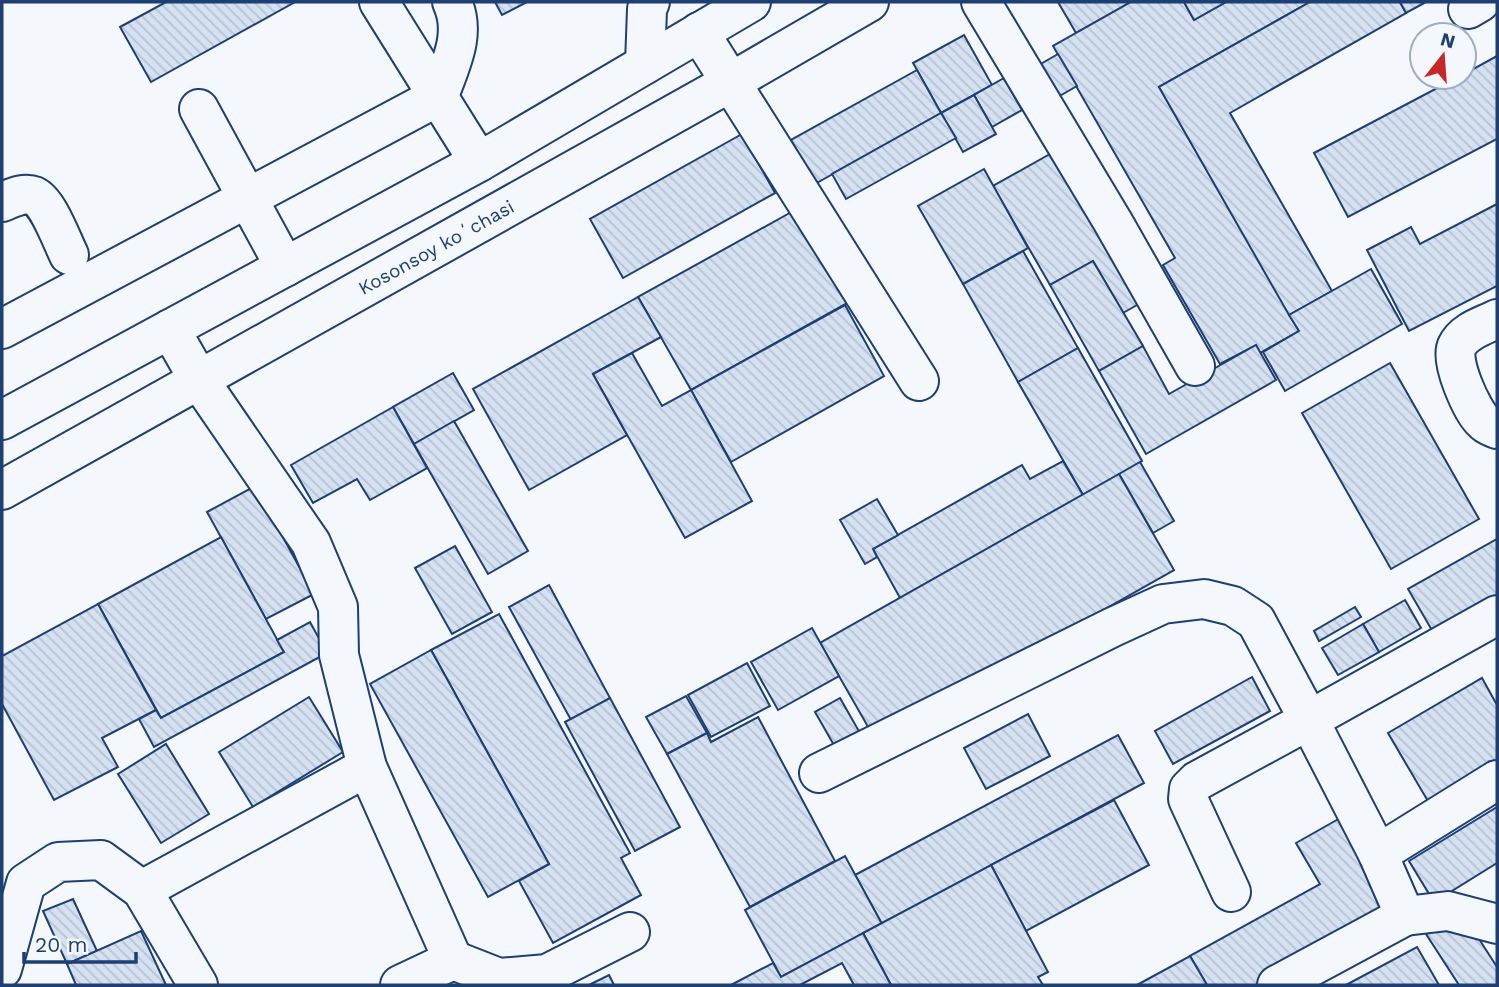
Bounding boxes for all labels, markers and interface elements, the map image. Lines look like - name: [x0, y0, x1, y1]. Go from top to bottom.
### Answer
- north arrow: [1408, 21, 1478, 91]
- text: N: [1438, 27, 1458, 53]
- street label: Kosonsoy koʻchasi: [354, 195, 518, 300]
- scale bar: [24, 920, 136, 964]
- text: 20 m: [35, 932, 87, 957]

